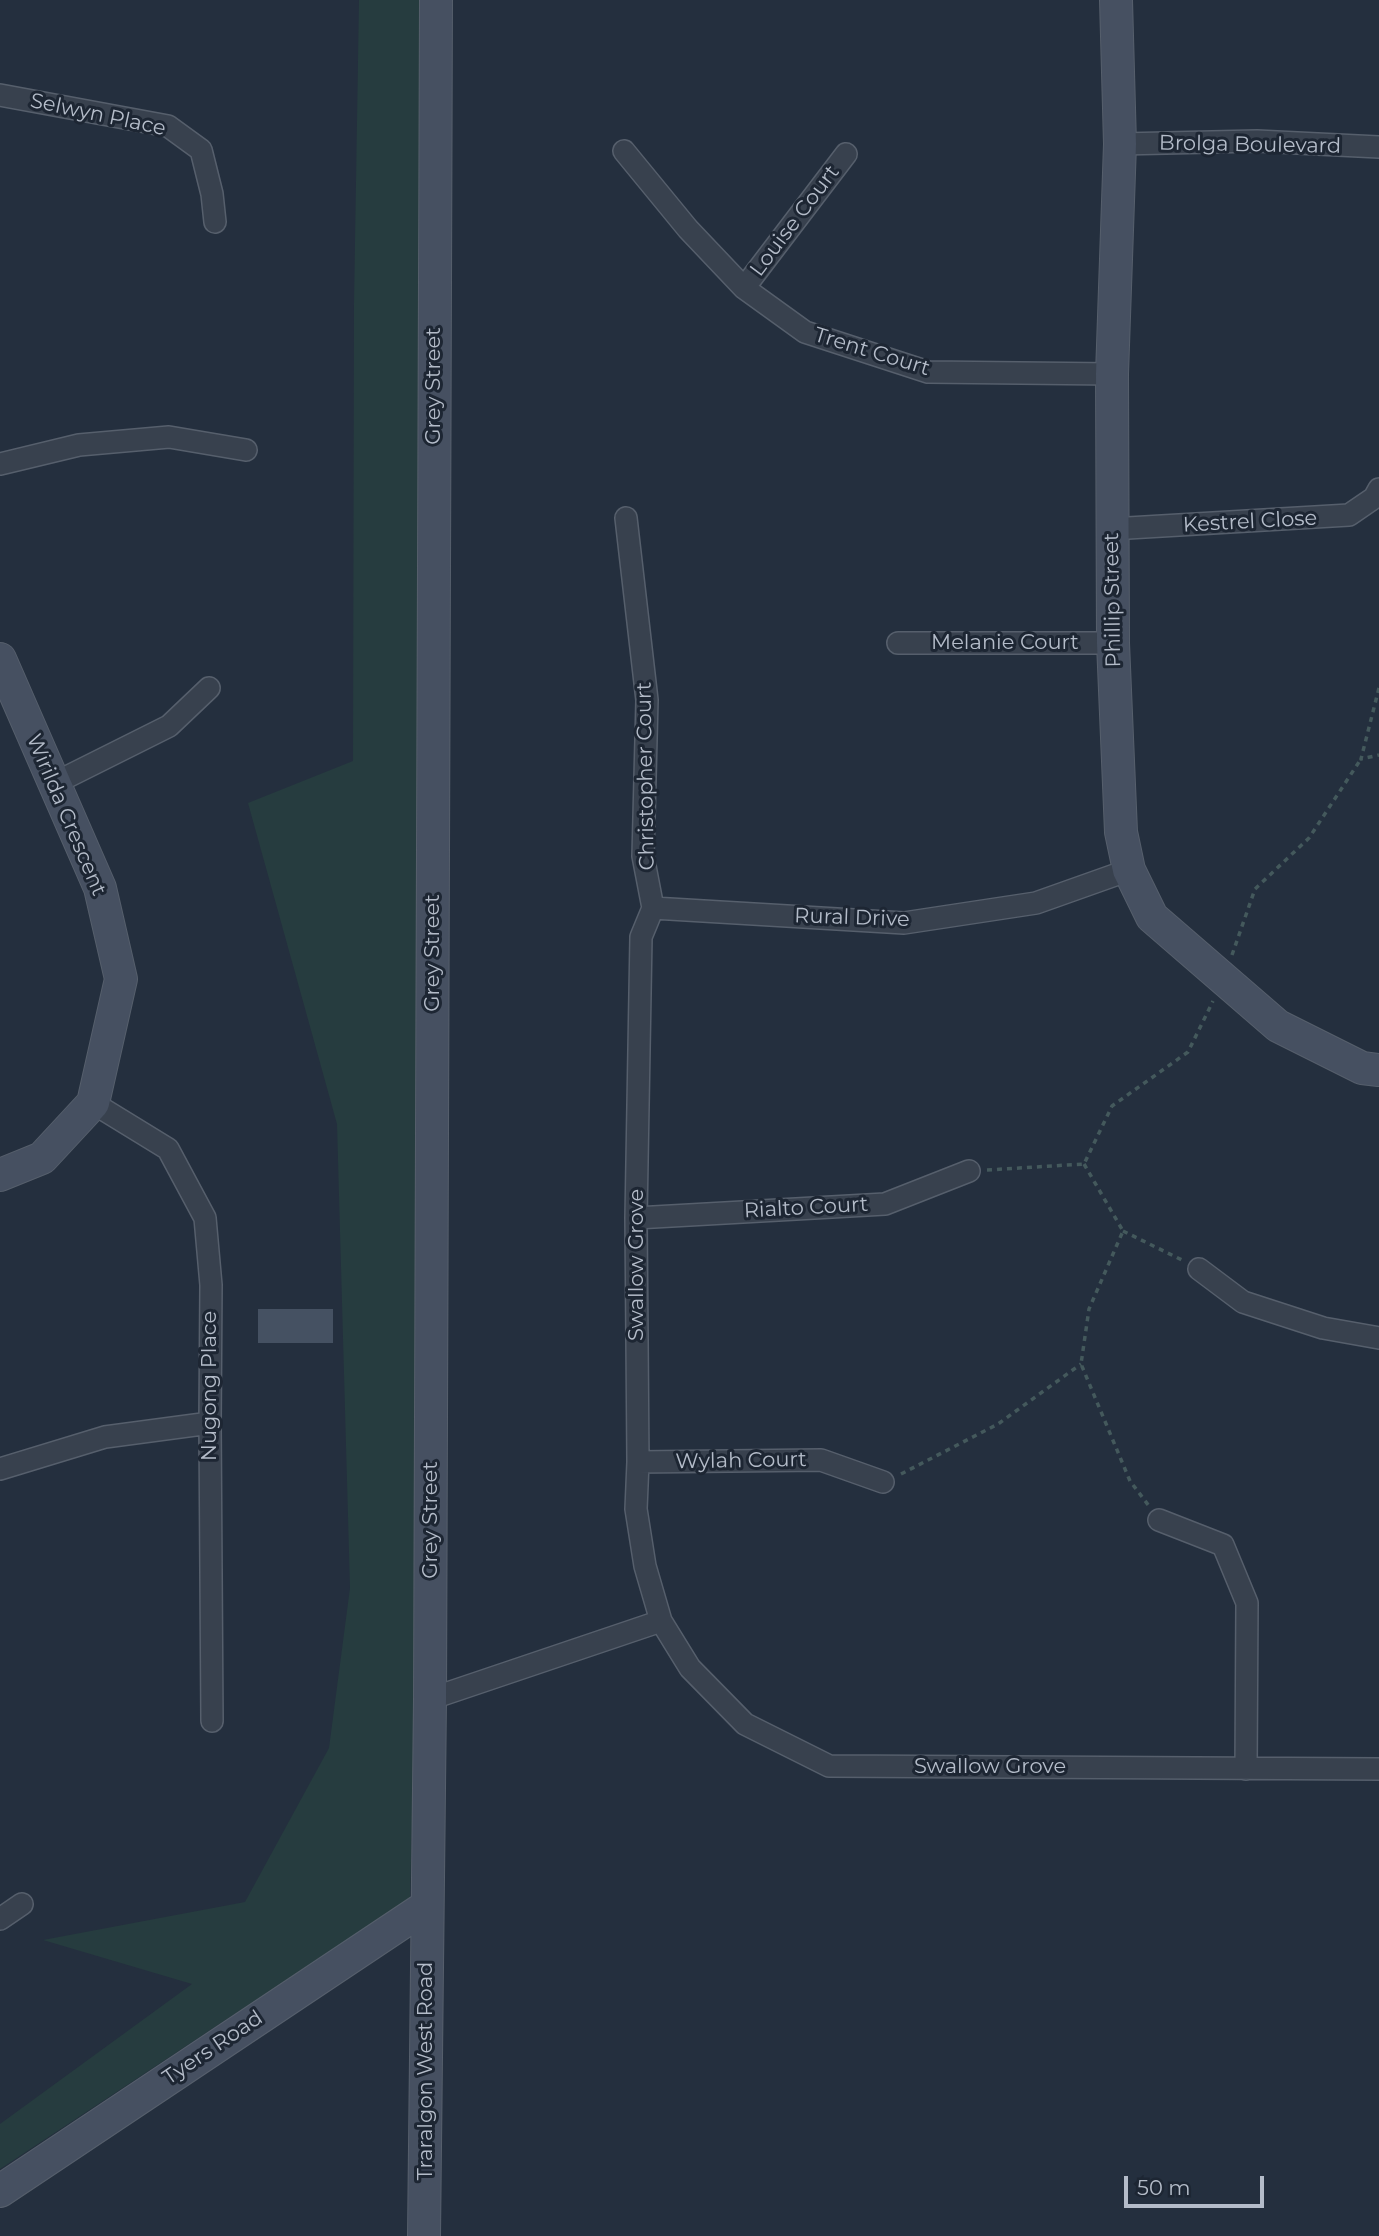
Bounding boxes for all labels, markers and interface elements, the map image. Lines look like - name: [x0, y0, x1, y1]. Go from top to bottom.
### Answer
- street label: Selwyn Place: [28, 88, 168, 142]
- street label: Brolga Boulevard: [1159, 131, 1341, 159]
- street label: Louise Court: [745, 160, 845, 282]
- street label: Trent Court: [811, 322, 933, 382]
- street label: Grey Street: [421, 327, 447, 445]
- street label: Kestrel Close: [1182, 506, 1318, 538]
- street label: Phillip Street: [1099, 532, 1127, 668]
- street label: Melanie Court: [931, 630, 1079, 656]
- street label: Christopher Court: [632, 682, 660, 870]
- street label: Wirilda Crescent: [21, 730, 111, 900]
- street label: Grey Street: [420, 894, 446, 1012]
- street label: Rural Drive: [794, 903, 910, 933]
- street label: Swallow Grove: [624, 1189, 650, 1341]
- street label: Rialto Court: [743, 1192, 869, 1224]
- street label: Nugong Place: [197, 1311, 223, 1461]
- street label: Wylah Court: [675, 1447, 807, 1475]
- street label: Grey Street: [418, 1461, 444, 1579]
- street label: Swallow Grove: [914, 1754, 1066, 1780]
- street label: Traralgon West Road: [413, 1962, 439, 2180]
- street label: Tyers Road: [158, 2005, 268, 2091]
- scale bar: [1127, 2162, 1267, 2206]
- text: 50 m: [1137, 2175, 1191, 2200]

